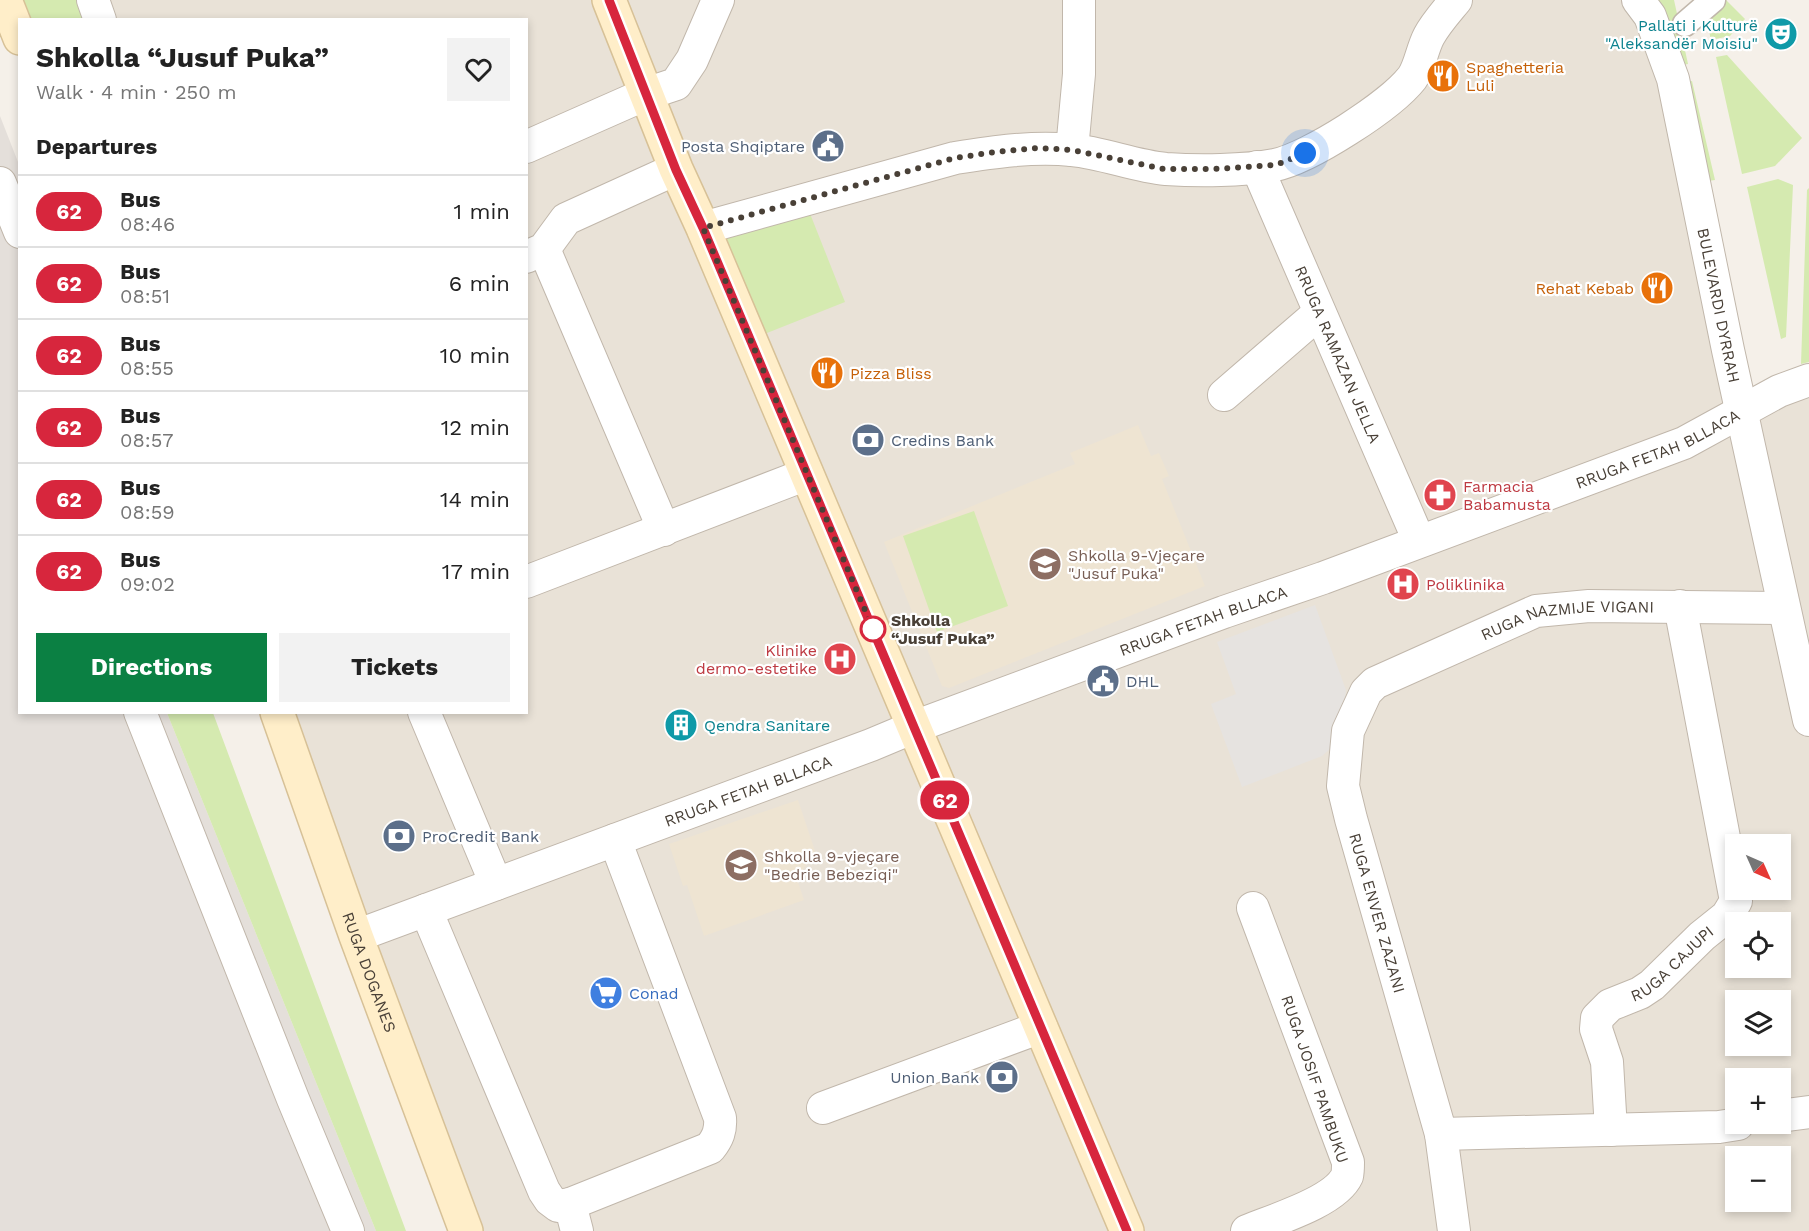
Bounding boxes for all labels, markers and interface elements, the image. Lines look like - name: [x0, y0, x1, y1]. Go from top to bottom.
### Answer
- place label: Pallati i Kulturë "Aleksandër Moisiu": [1605, 16, 1758, 53]
- theatre icon: Pallati i Kulturë "Aleksandër Moisiu": [1763, 16, 1799, 52]
- button: heart: [447, 38, 510, 101]
- text: Shkolla “Jusuf Puka”: [36, 41, 329, 74]
- restaurant icon: Spaghetteria Luli: [1425, 58, 1461, 94]
- place label: Spaghetteria Luli: [1466, 58, 1564, 95]
- text: Walk · 4 min · 250 m: [36, 80, 237, 104]
- public building icon: Posta Shqiptare: [810, 128, 846, 164]
- text: Departures: [36, 134, 157, 159]
- place label: Posta Shqiptare: [681, 137, 805, 156]
- your location: [1290, 138, 1320, 168]
- text: Bus: [120, 187, 160, 212]
- text: 62: [56, 199, 82, 224]
- text: 1 min: [453, 199, 510, 224]
- text: 08:46: [120, 212, 175, 236]
- street label: BULEVARDI DYRRAH: [1694, 226, 1744, 384]
- text: Bus: [120, 259, 160, 284]
- street label: RRUGA RAMAZAN JELLA: [1291, 263, 1385, 446]
- restaurant icon: Rehat Kebab: [1639, 270, 1675, 306]
- text: 62: [56, 271, 82, 296]
- text: 6 min: [449, 271, 510, 296]
- place label: Rehat Kebab: [1535, 279, 1634, 298]
- text: 08:51: [120, 284, 170, 308]
- text: Bus: [120, 331, 160, 356]
- text: 62: [56, 343, 82, 368]
- text: 10 min: [440, 343, 510, 368]
- restaurant icon: Pizza Bliss: [809, 355, 845, 391]
- text: 08:55: [120, 356, 174, 380]
- place label: Pizza Bliss: [850, 364, 932, 383]
- text: Bus: [120, 403, 160, 428]
- street label: RRUGA FETAH BLLACA: [1573, 405, 1743, 492]
- text: 62: [56, 415, 82, 440]
- text: 12 min: [441, 415, 510, 440]
- bank icon: Credins Bank: [850, 422, 886, 458]
- text: 08:57: [120, 428, 174, 452]
- place label: Credins Bank: [891, 431, 994, 450]
- text: Bus: [120, 475, 160, 500]
- pharmacy icon: Farmacia Babamusta: [1422, 477, 1458, 513]
- place label: Farmacia Babamusta: [1463, 477, 1551, 514]
- text: 62: [56, 487, 82, 512]
- text: 14 min: [440, 487, 510, 512]
- text: 08:59: [120, 500, 175, 524]
- school or university icon: Shkolla 9-Vjeçare "Jusuf Puka": [1027, 546, 1063, 582]
- place label: Shkolla 9-Vjeçare "Jusuf Puka": [1068, 546, 1205, 583]
- text: Bus: [120, 547, 160, 572]
- text: 62: [56, 559, 82, 584]
- text: 17 min: [442, 559, 510, 584]
- hospital icon: Poliklinika: [1385, 566, 1421, 602]
- text: 09:02: [120, 572, 175, 596]
- place label: Poliklinika: [1426, 575, 1505, 594]
- street label: RRUGA FETAH BLLACA: [1117, 581, 1290, 660]
- street label: RUGA NAZMIJE VIGANI: [1478, 596, 1654, 644]
- place label: Shkolla “Jusuf Puka”: [891, 611, 995, 648]
- marker: Shkolla “Jusuf Puka”: [860, 616, 886, 642]
- button: Directions: [36, 633, 267, 702]
- button: Tickets: [279, 633, 510, 702]
- place label: Klinike dermo-estetike: [696, 641, 817, 678]
- hospital icon: Klinike dermo-estetike: [822, 641, 858, 677]
- public building icon: DHL: [1085, 663, 1121, 699]
- place label: DHL: [1126, 672, 1159, 691]
- building icon: Qendra Sanitare: [663, 707, 699, 743]
- place label: Qendra Sanitare: [704, 716, 830, 735]
- street label: RRUGA FETAH BLLACA: [662, 751, 835, 830]
- line badge: 62: [918, 780, 972, 820]
- text: 62: [932, 788, 958, 813]
- bank icon: ProCredit Bank: [381, 818, 417, 854]
- place label: ProCredit Bank: [422, 827, 539, 846]
- street label: RUGA ENVER ZAZANI: [1345, 831, 1409, 995]
- north arrow: [1725, 834, 1791, 900]
- map controls: [1725, 834, 1791, 1212]
- school or university icon: Shkolla 9-vjeçare "Bedrie Bebeziqi": [723, 847, 759, 883]
- place label: Shkolla 9-vjeçare "Bedrie Bebeziqi": [764, 847, 899, 884]
- street label: RUGA DOGANES: [339, 909, 401, 1035]
- button: locate: [1725, 912, 1791, 978]
- street label: RUGA CAJUPI: [1628, 921, 1717, 1005]
- supermarket icon: Conad: [588, 975, 624, 1011]
- place label: Conad: [629, 984, 679, 1003]
- button: layers: [1725, 990, 1791, 1056]
- street label: RUGA JOSIF PAMBUKU: [1277, 993, 1353, 1165]
- bank icon: Union Bank: [984, 1059, 1020, 1095]
- place label: Union Bank: [890, 1068, 979, 1087]
- button: +: [1725, 1068, 1791, 1134]
- button: −: [1725, 1146, 1791, 1212]

